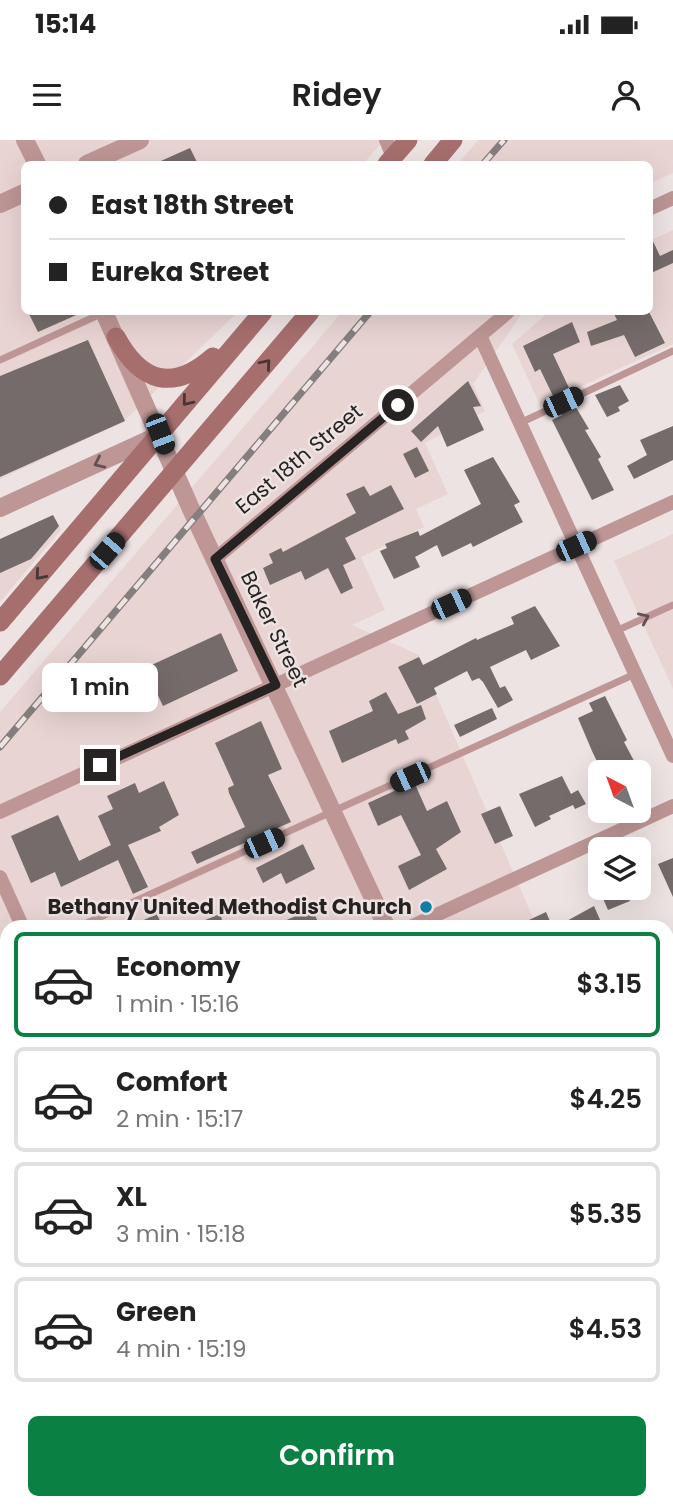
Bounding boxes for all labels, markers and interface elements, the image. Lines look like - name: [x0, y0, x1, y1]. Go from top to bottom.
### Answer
- text: 15:14: [35, 6, 96, 42]
- text: Ridey: [291, 72, 382, 117]
- icon: menu: [28, 76, 66, 114]
- icon: person: [607, 76, 645, 114]
- text: East 18th Street: [91, 187, 294, 223]
- text: Eureka Street: [91, 254, 269, 290]
- one-way arrow: [258, 359, 270, 372]
- car: [540, 384, 587, 420]
- route start: [382, 389, 414, 421]
- one-way arrow: [183, 394, 196, 406]
- street label: East 18th Street: [229, 397, 368, 520]
- car: [143, 411, 178, 457]
- one-way arrow: [93, 455, 106, 469]
- car: [86, 528, 129, 574]
- car: [553, 528, 600, 564]
- street label: Baker Street: [234, 566, 315, 692]
- one-way arrow: [36, 567, 48, 580]
- car: [428, 586, 475, 622]
- one-way arrow: [637, 612, 649, 626]
- callout: 1 min: [42, 664, 158, 712]
- text: 1 min: [70, 671, 130, 703]
- route end: [84, 749, 116, 781]
- car: [387, 759, 434, 795]
- north arrow: [588, 760, 651, 822]
- map controls: [588, 760, 651, 900]
- car: [241, 825, 288, 861]
- button: layers: [588, 837, 651, 900]
- place label: Bethany United Methodist Church: [48, 892, 412, 921]
- marker: Bethany United Methodist Church: [418, 899, 434, 915]
- text: Economy: [116, 949, 240, 985]
- icon: car: [32, 953, 95, 1016]
- text: $3.15: [577, 966, 642, 1002]
- text: 1 min · 15:16: [116, 988, 239, 1020]
- text: Comfort: [116, 1064, 228, 1100]
- icon: car: [32, 1068, 95, 1131]
- text: $4.25: [569, 1081, 642, 1117]
- text: 2 min · 15:17: [116, 1103, 243, 1135]
- text: XL: [116, 1179, 147, 1215]
- icon: car: [32, 1183, 95, 1246]
- text: $5.35: [569, 1196, 642, 1232]
- text: 3 min · 15:18: [116, 1218, 246, 1250]
- text: Green: [116, 1294, 197, 1330]
- icon: car: [32, 1298, 95, 1361]
- text: $4.53: [569, 1311, 642, 1347]
- text: 4 min · 15:19: [116, 1333, 246, 1365]
- button: Confirm: [28, 1416, 646, 1496]

